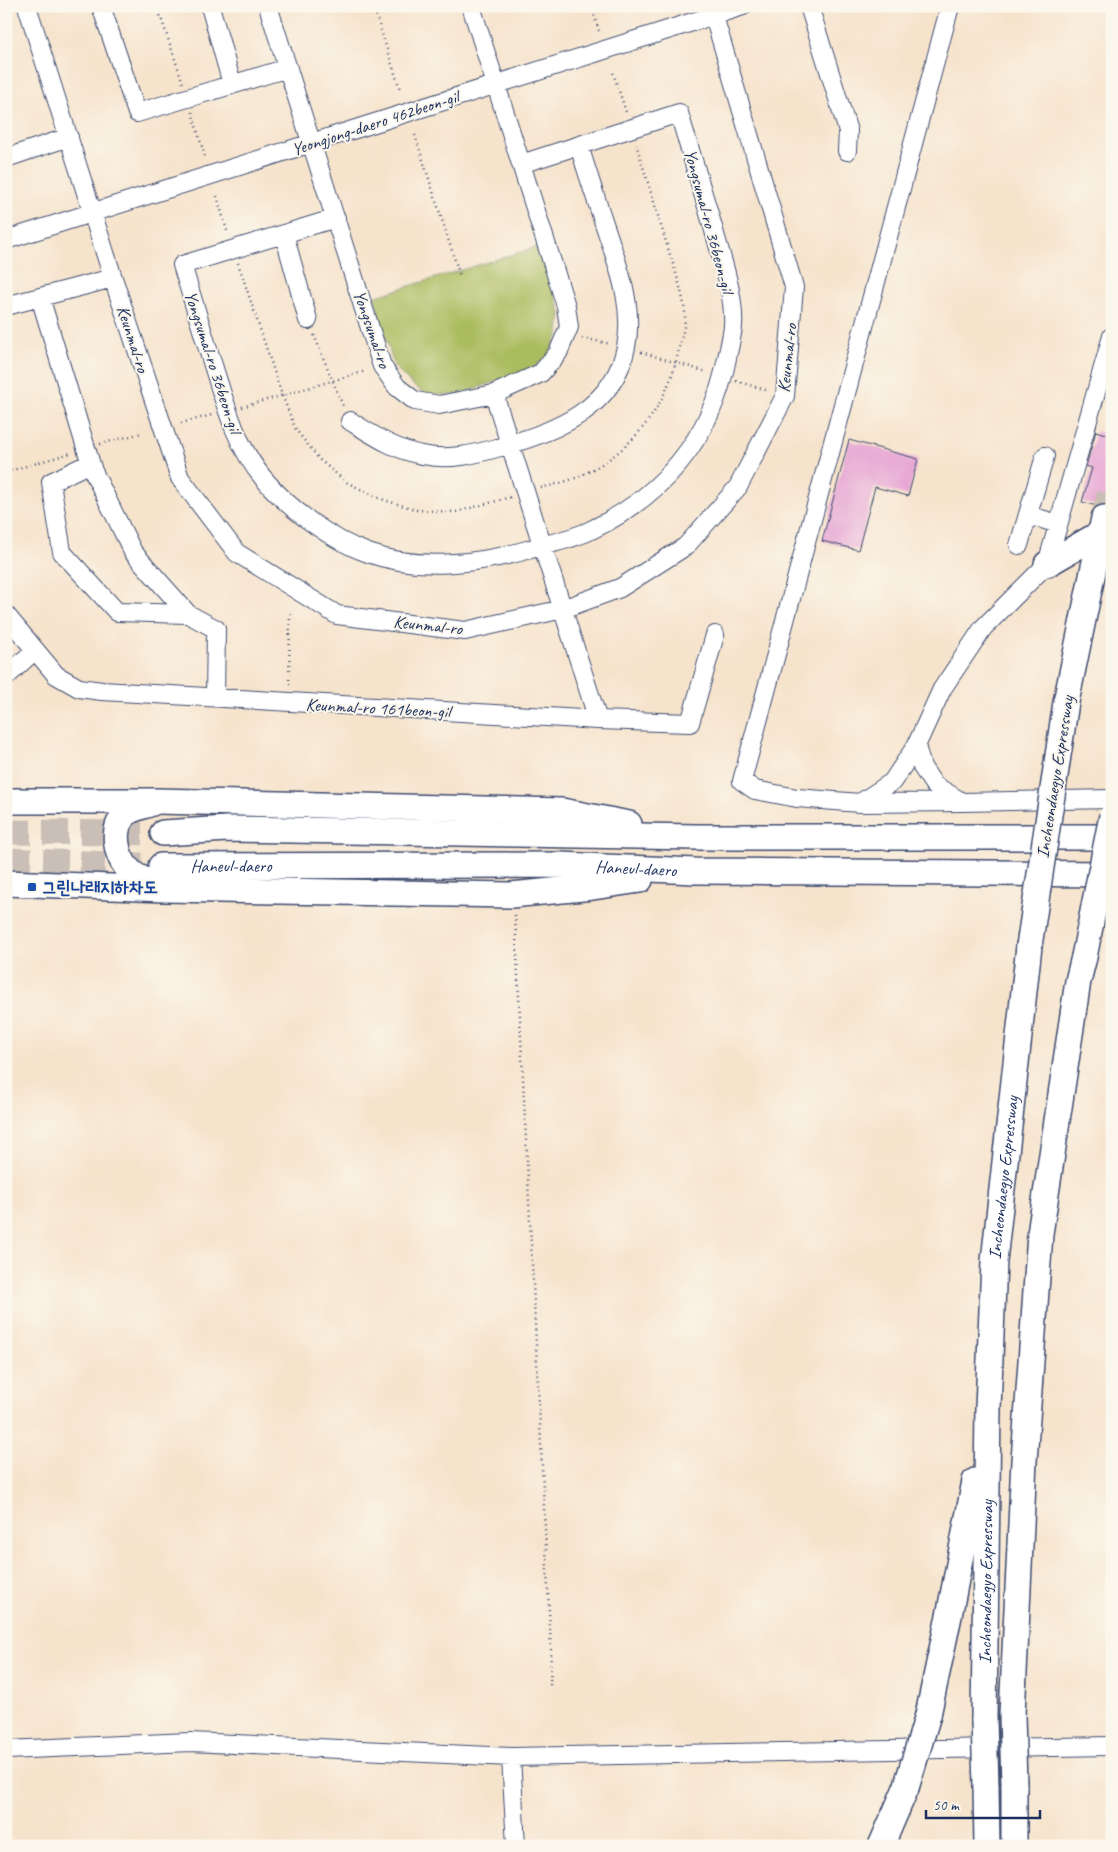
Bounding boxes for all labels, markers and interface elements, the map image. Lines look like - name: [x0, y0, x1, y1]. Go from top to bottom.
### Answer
- street label: Yeongjong-daero 462beon-gil: [289, 85, 464, 160]
- street label: Yongsumal-ro 36beon-gil: [679, 146, 740, 298]
- street label: Yongsumal-ro: [348, 287, 396, 372]
- street label: Yongsumal-ro 36beon-gil: [180, 288, 247, 439]
- street label: Keunmal-ro: [112, 303, 155, 377]
- street label: Keunmal-ro: [772, 321, 802, 393]
- street label: Keunmal-ro: [393, 610, 465, 640]
- street label: Keunmal-ro 161beon-gil: [305, 693, 454, 723]
- street label: Incheondaegyo Expressway: [1031, 693, 1079, 860]
- street label: Haneul-daero: [190, 855, 273, 877]
- street label: Haneul-daero: [595, 856, 679, 881]
- place label: 그린나래지하차도: [42, 876, 158, 898]
- marker: 그린나래지하차도: [26, 881, 38, 893]
- street label: Incheondaegyo Expressway: [983, 1093, 1023, 1260]
- street label: Incheondaegyo Expressway: [974, 1498, 998, 1664]
- scale bar: [926, 1787, 1039, 1819]
- text: 50 m: [933, 1796, 960, 1815]

